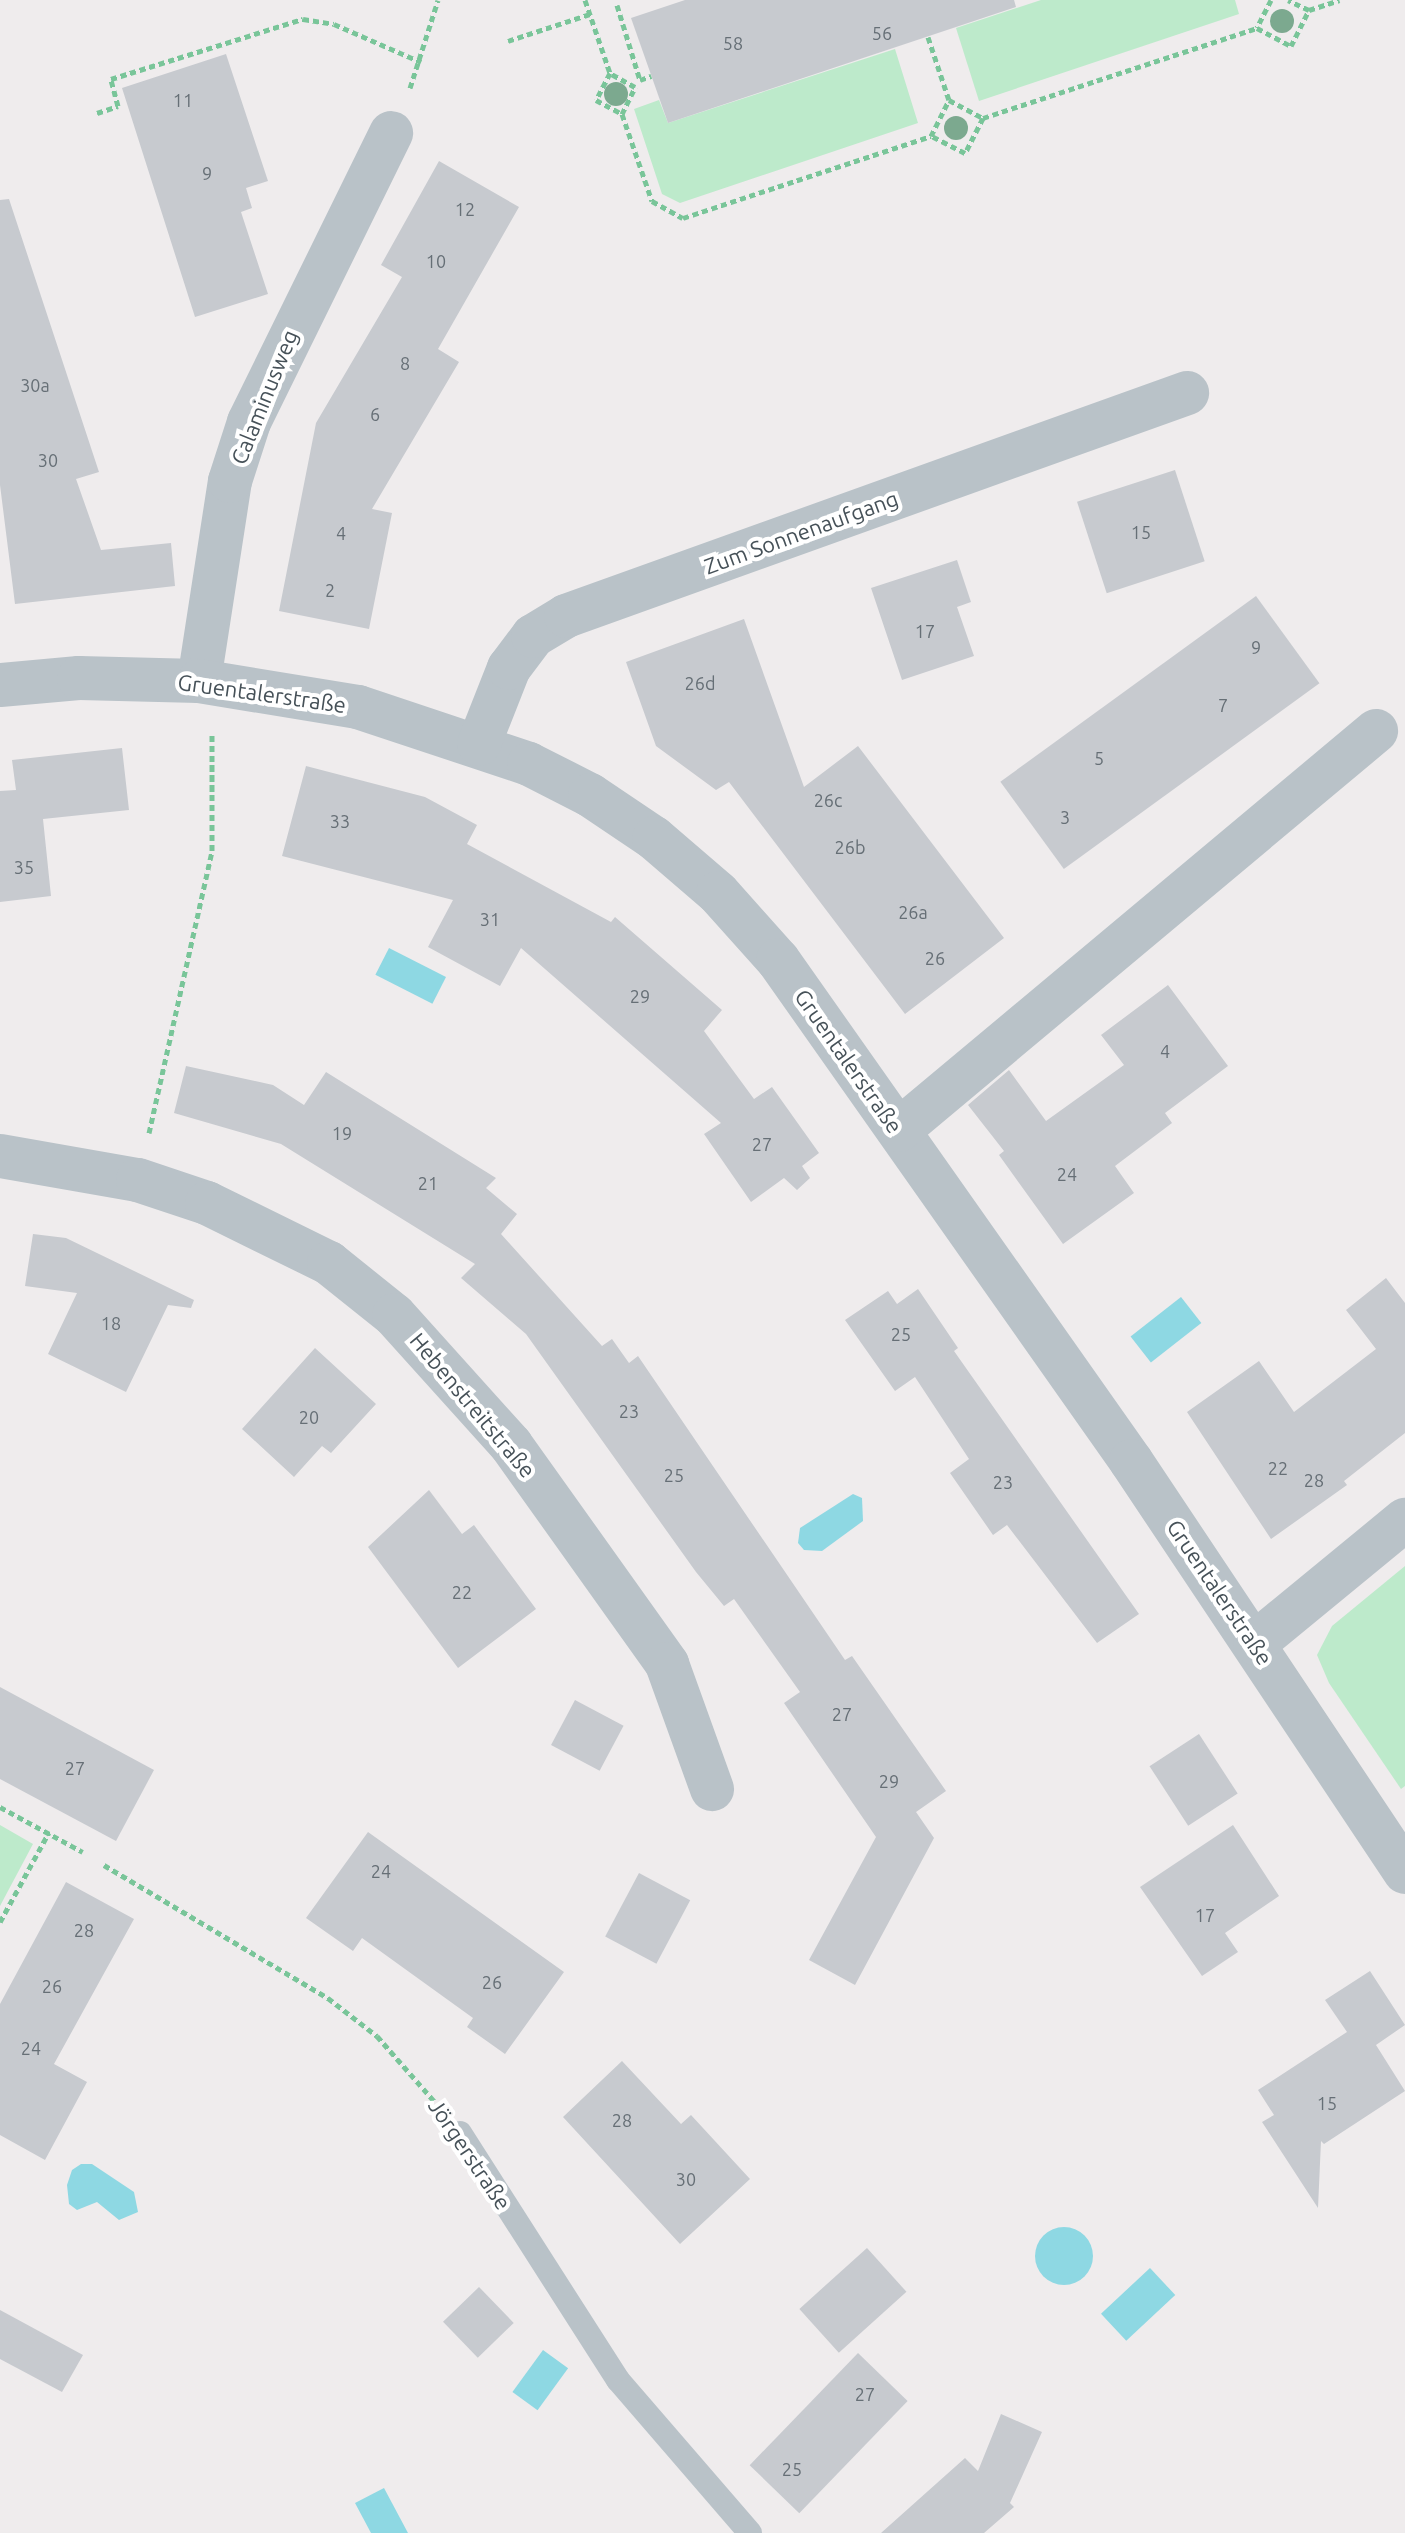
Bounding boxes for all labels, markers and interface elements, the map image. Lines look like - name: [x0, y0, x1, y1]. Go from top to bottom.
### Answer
- house number: 56: [872, 22, 892, 44]
- house number: 58: [723, 32, 743, 54]
- house number: 11: [173, 89, 193, 111]
- house number: 9: [202, 162, 212, 184]
- house number: 12: [455, 198, 475, 220]
- house number: 10: [426, 250, 446, 272]
- street label: Calaminusweg: [225, 326, 303, 468]
- house number: 8: [400, 352, 410, 374]
- house number: 30a: [20, 374, 50, 396]
- house number: 6: [370, 403, 380, 425]
- house number: 30: [38, 449, 58, 471]
- street label: Zum Sonnenaufgang: [700, 485, 902, 579]
- house number: 15: [1131, 521, 1151, 543]
- house number: 4: [336, 522, 346, 544]
- house number: 2: [325, 579, 335, 601]
- house number: 17: [915, 620, 935, 642]
- house number: 9: [1251, 636, 1261, 658]
- street label: Gruentalerstraße: [176, 668, 348, 718]
- house number: 26d: [685, 672, 715, 694]
- house number: 7: [1218, 694, 1228, 716]
- house number: 5: [1094, 747, 1104, 769]
- house number: 26c: [814, 789, 842, 811]
- house number: 3: [1060, 806, 1070, 828]
- house number: 33: [330, 810, 350, 832]
- house number: 26b: [835, 836, 865, 858]
- house number: 35: [14, 856, 34, 878]
- house number: 26a: [898, 901, 928, 923]
- house number: 31: [480, 908, 500, 930]
- house number: 26: [925, 947, 945, 969]
- street label: Gruentalerstraße: [790, 984, 908, 1138]
- house number: 29: [630, 985, 650, 1007]
- house number: 4: [1160, 1040, 1170, 1062]
- house number: 19: [332, 1122, 352, 1144]
- house number: 27: [752, 1133, 772, 1155]
- house number: 24: [1057, 1163, 1077, 1185]
- house number: 21: [418, 1172, 438, 1194]
- house number: 18: [101, 1312, 121, 1334]
- house number: 25: [891, 1323, 911, 1345]
- street label: Hebenstreitstraße: [405, 1327, 541, 1483]
- house number: 23: [619, 1400, 639, 1422]
- house number: 20: [299, 1406, 319, 1428]
- house number: 22: [1268, 1457, 1288, 1479]
- house number: 25: [664, 1464, 684, 1486]
- house number: 28: [1304, 1469, 1324, 1491]
- house number: 23: [993, 1471, 1013, 1493]
- street label: Gruentalerstraße: [1162, 1514, 1278, 1670]
- house number: 22: [452, 1581, 472, 1603]
- house number: 27: [832, 1703, 852, 1725]
- house number: 27: [65, 1757, 85, 1779]
- house number: 29: [879, 1770, 899, 1792]
- house number: 24: [371, 1860, 391, 1882]
- house number: 17: [1195, 1904, 1215, 1926]
- house number: 28: [74, 1919, 94, 1941]
- house number: 26: [482, 1971, 502, 1993]
- house number: 26: [42, 1975, 62, 1997]
- house number: 24: [21, 2037, 41, 2059]
- house number: 15: [1317, 2092, 1337, 2114]
- street label: Jörgerstraße: [423, 2093, 517, 2215]
- house number: 28: [612, 2109, 632, 2131]
- house number: 30: [676, 2168, 696, 2190]
- house number: 27: [855, 2383, 875, 2405]
- house number: 25: [782, 2458, 802, 2480]

